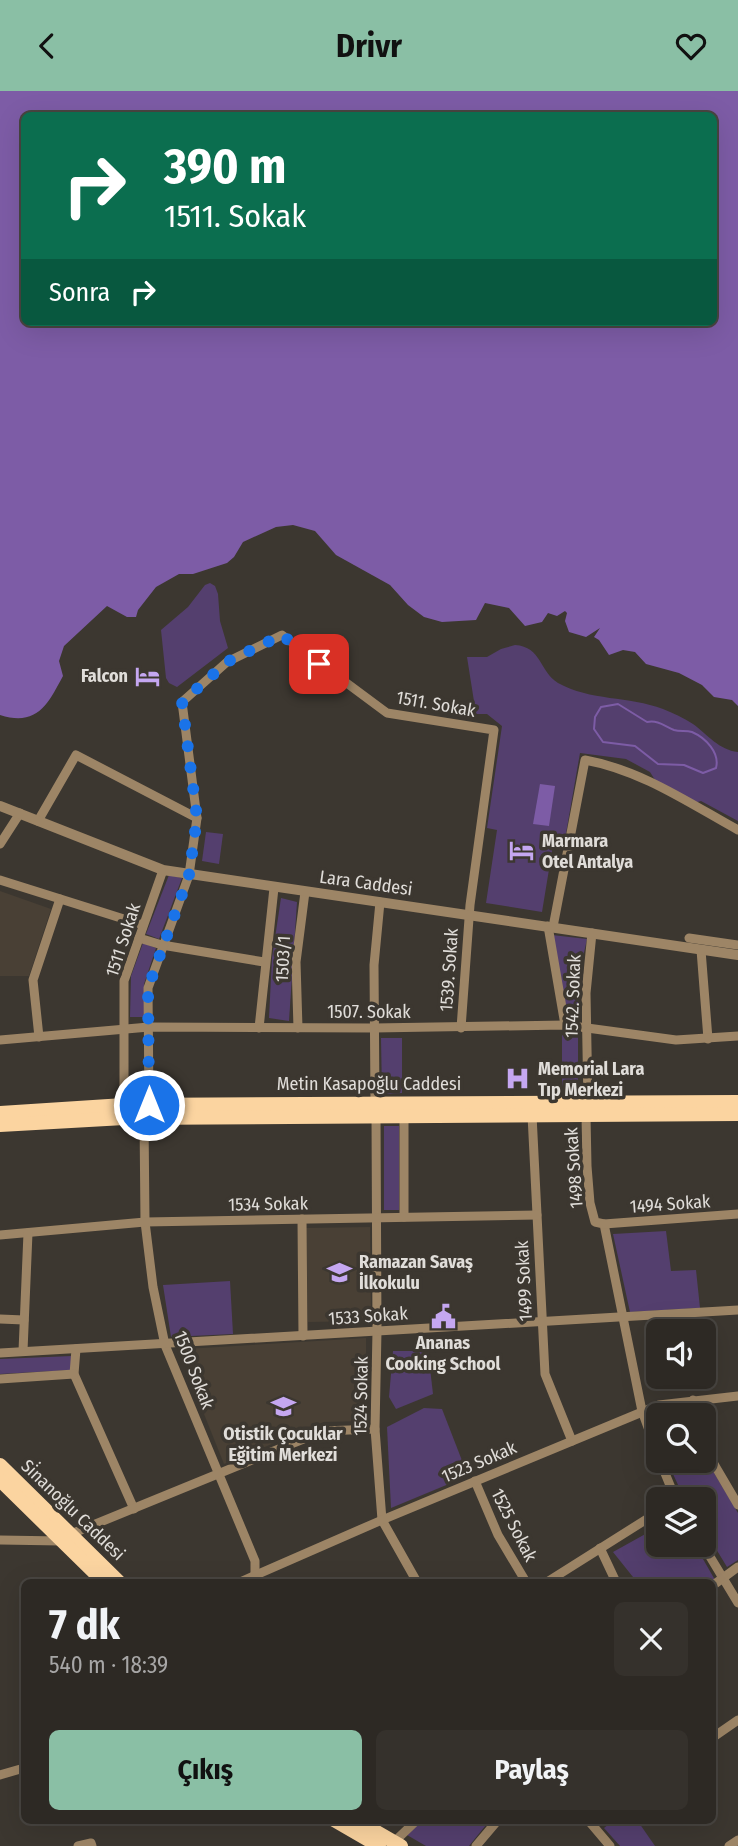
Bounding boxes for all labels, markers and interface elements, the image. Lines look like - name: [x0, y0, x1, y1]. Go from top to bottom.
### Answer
- icon: back: [28, 27, 66, 65]
- text: Drivr: [336, 27, 402, 65]
- icon: heart: [672, 27, 710, 65]
- text: 390 m: [164, 137, 286, 196]
- icon: right: [49, 140, 140, 231]
- text: 1511. Sokak: [164, 197, 306, 235]
- icon: right: [124, 273, 162, 311]
- text: Sonra: [49, 277, 110, 308]
- pin: [289, 634, 349, 694]
- icon: arrive: [300, 645, 338, 683]
- hotel icon: Falcon: [134, 662, 162, 690]
- place label: Falcon: [81, 665, 128, 687]
- street label: 1511. Sokak: [395, 686, 478, 722]
- place label: Marmara Otel Antalya: [542, 830, 633, 873]
- hotel icon: Marmara Otel Antalya: [508, 837, 536, 865]
- street label: Lara Caddesi: [318, 866, 414, 900]
- street label: 1511 Sokak: [101, 900, 145, 980]
- street label: 1539. Sokak: [435, 927, 463, 1012]
- street label: 1503/1: [271, 935, 295, 983]
- street label: 1542. Sokak: [561, 953, 585, 1038]
- street label: 1507. Sokak: [327, 1001, 411, 1023]
- place label: Memorial Lara Tıp Merkezi: [538, 1058, 644, 1101]
- hospital icon: Memorial Lara Tıp Merkezi: [504, 1065, 532, 1093]
- position arrow: [112, 1068, 186, 1142]
- street label: Metin Kasapoğlu Caddesi: [277, 1073, 461, 1095]
- street label: 1498 Sokak: [560, 1126, 588, 1209]
- street label: 1494 Sokak: [629, 1190, 712, 1218]
- street label: 1534 Sokak: [228, 1192, 309, 1216]
- street label: 1499 Sokak: [511, 1239, 537, 1322]
- place label: Ramazan Savaş İlkokulu: [359, 1251, 473, 1294]
- school or university icon: Ramazan Savaş İlkokulu: [325, 1258, 353, 1286]
- street label: 1533 Sokak: [328, 1302, 409, 1330]
- public building icon: Ananas Cooking School: [429, 1302, 457, 1330]
- map controls: [646, 1319, 716, 1557]
- button: sound: [646, 1319, 716, 1389]
- street label: 1500 Sokak: [169, 1328, 219, 1413]
- place label: Ananas Cooking School: [385, 1332, 501, 1375]
- street label: 1524 Sokak: [349, 1356, 373, 1436]
- school or university icon: Otistik Çocuklar Eğitim Merkezi: [269, 1393, 297, 1421]
- button: search: [646, 1403, 716, 1473]
- place label: Otistik Çocuklar Eğitim Merkezi: [223, 1423, 343, 1466]
- street label: 1523 Sokak: [438, 1436, 520, 1488]
- street label: Si̇nanoğlu Caddesi: [17, 1453, 131, 1565]
- street label: 1525 Sokak: [486, 1485, 542, 1566]
- button: layers: [646, 1487, 716, 1557]
- text: 7 dk: [49, 1600, 120, 1650]
- button: close: [614, 1602, 688, 1676]
- text: 540 m · 18:39: [49, 1651, 168, 1679]
- button: Çıkış: [49, 1730, 362, 1810]
- button: Paylaş: [376, 1730, 688, 1810]

